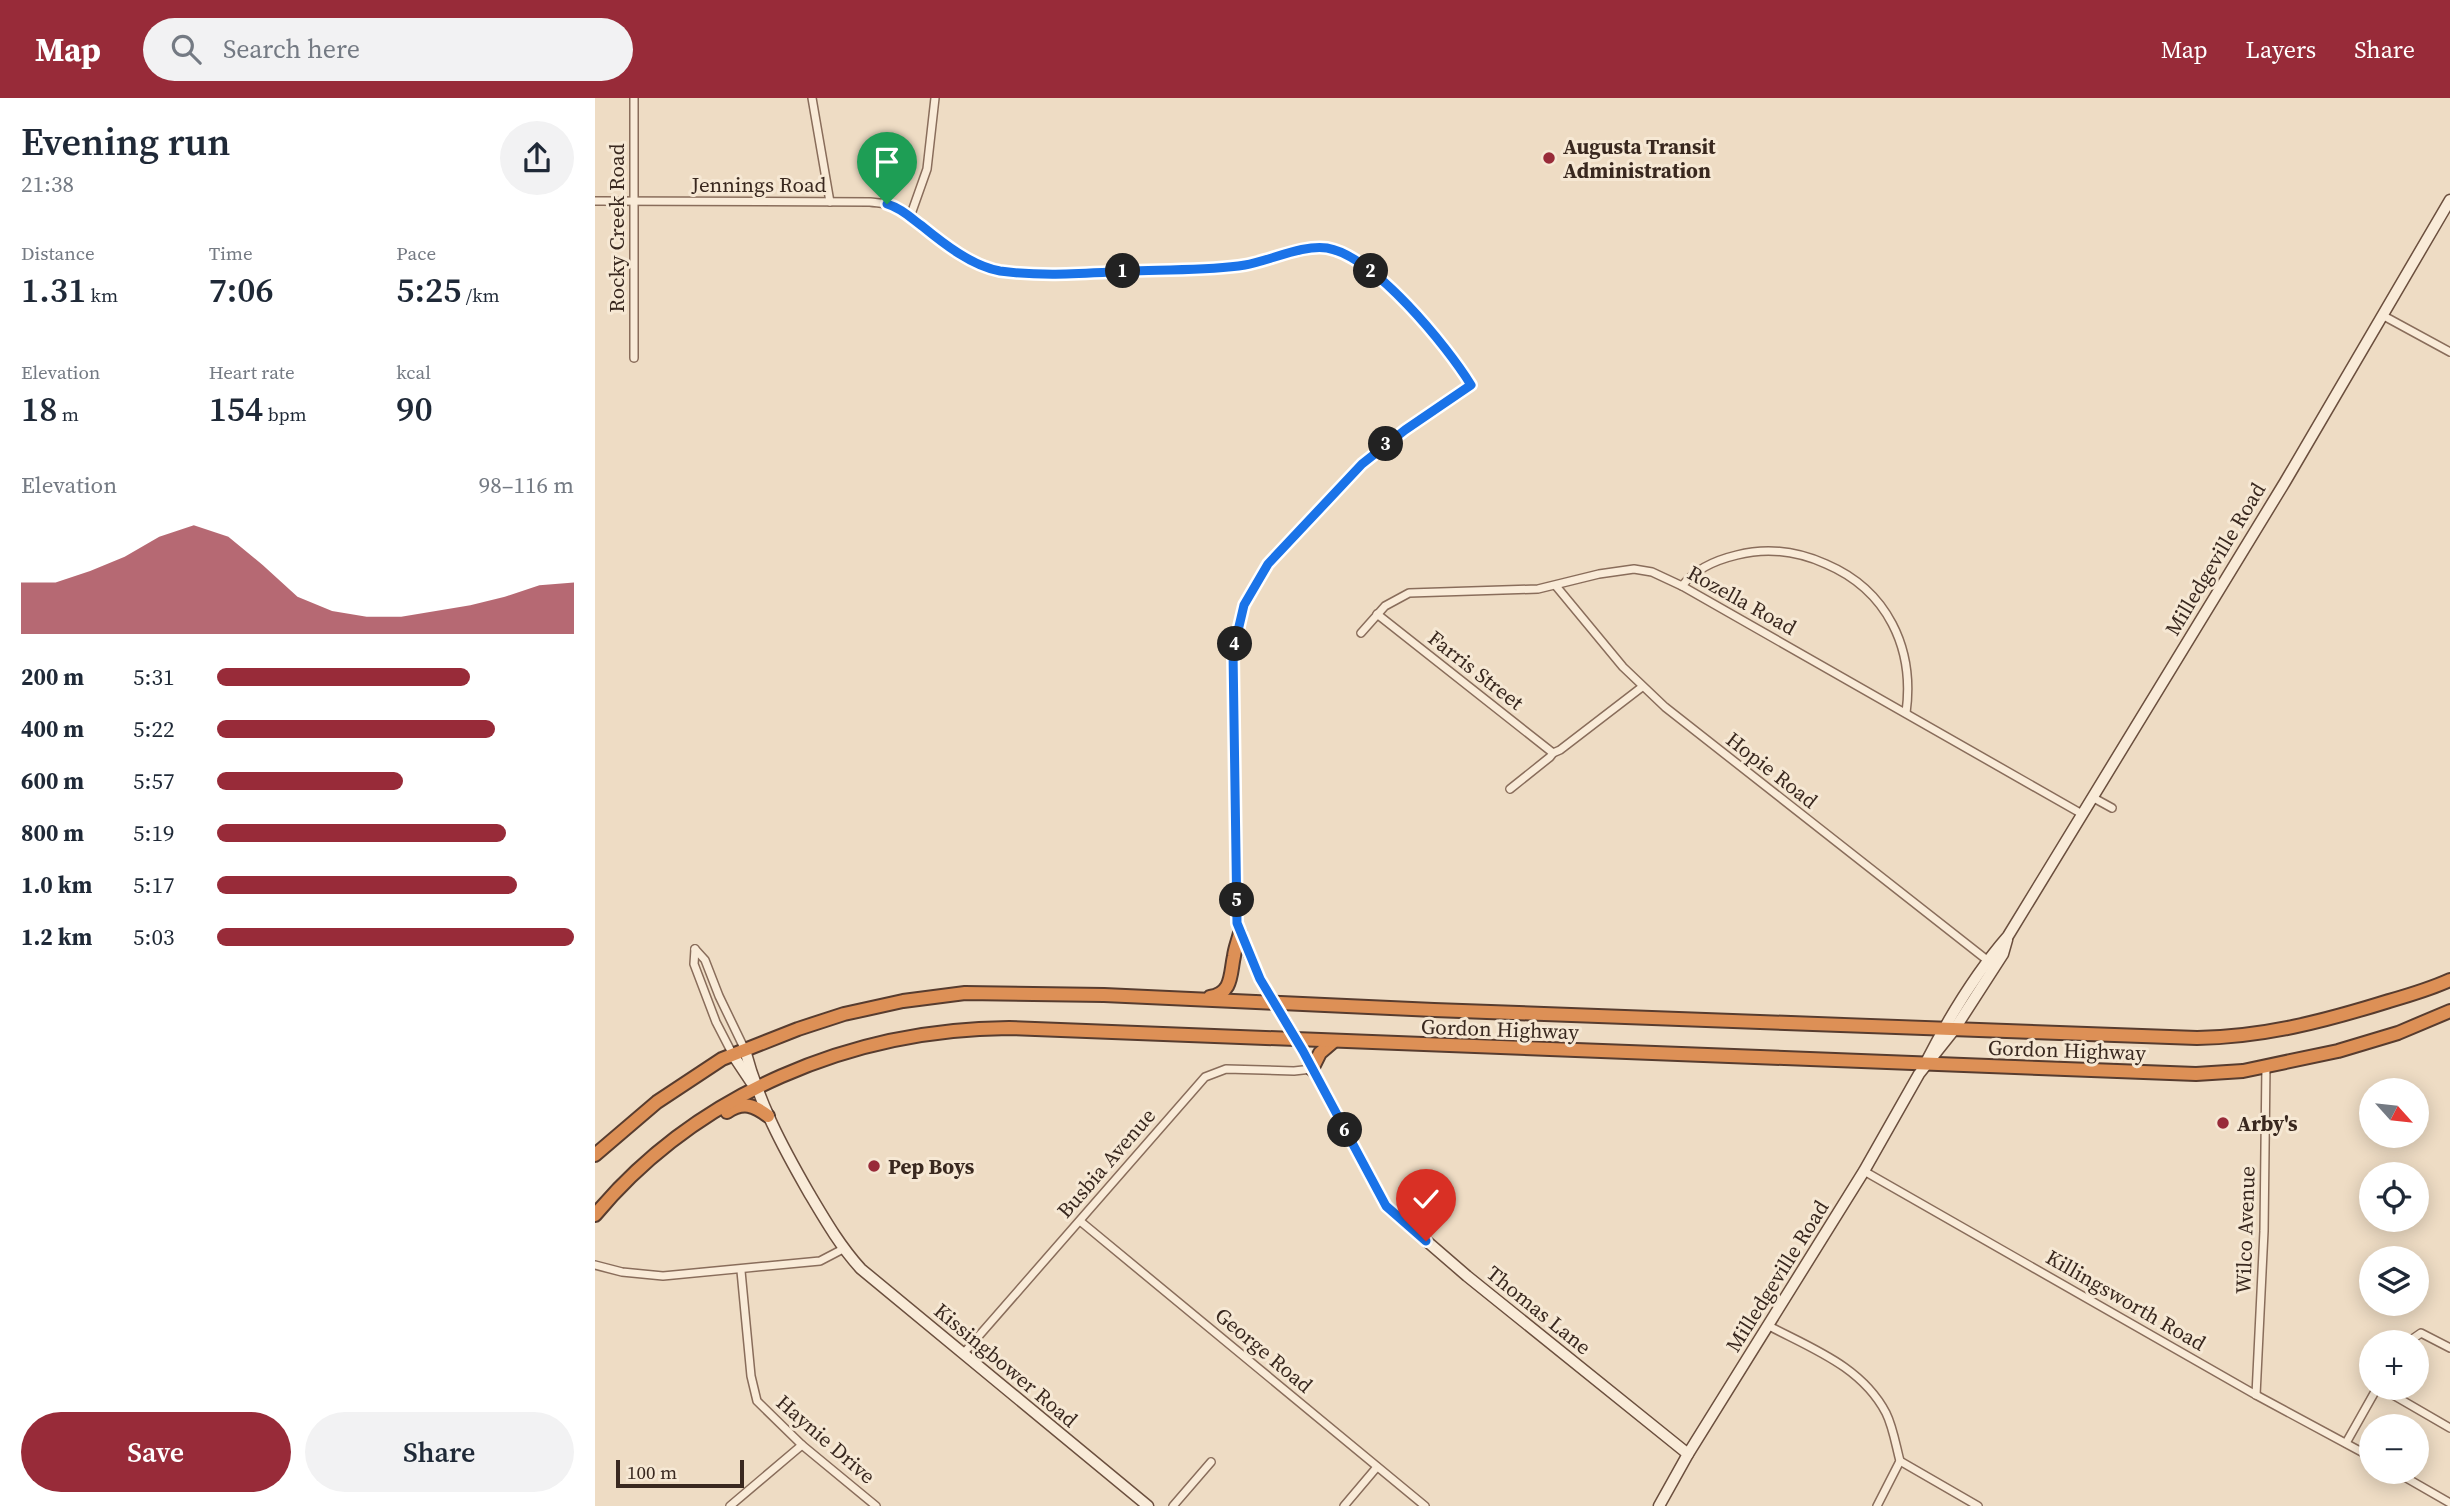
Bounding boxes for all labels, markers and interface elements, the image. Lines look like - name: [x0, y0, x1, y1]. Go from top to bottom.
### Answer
- search box: [143, 18, 633, 81]
- text: Map: [35, 27, 101, 72]
- icon: search: [167, 30, 205, 68]
- text: Search here: [223, 31, 360, 67]
- text: Map: [2161, 33, 2208, 66]
- text: Layers: [2246, 33, 2316, 66]
- text: Share: [2354, 33, 2415, 66]
- text: Evening run: [21, 116, 230, 168]
- button: share: [500, 121, 574, 195]
- pin: [857, 132, 917, 204]
- place label: Augusta Transit Administration: [1563, 132, 1716, 185]
- street label: Rocky Creek Road: [602, 143, 631, 313]
- icon: arrive: [868, 143, 906, 181]
- marker: Augusta Transit Administration: [1541, 150, 1557, 166]
- text: 21:38: [21, 168, 74, 200]
- street label: Jennings Road: [690, 170, 827, 199]
- text: Distance: [21, 240, 95, 266]
- text: Time: [209, 240, 253, 266]
- text: Pace: [396, 240, 436, 266]
- pin: 1: [1105, 254, 1141, 288]
- pin: 2: [1353, 254, 1389, 288]
- text: 1: [1117, 257, 1128, 283]
- text: 2: [1365, 257, 1376, 283]
- text: 1.31: [21, 266, 86, 314]
- text: 7:06: [209, 266, 274, 314]
- text: 5:25: [396, 266, 461, 314]
- text: km: [86, 282, 118, 308]
- text: /km: [461, 282, 500, 308]
- text: Elevation: [21, 359, 100, 385]
- text: Heart rate: [209, 359, 295, 385]
- text: kcal: [396, 359, 431, 385]
- text: 18: [21, 385, 57, 433]
- text: 154: [209, 385, 263, 433]
- text: 90: [396, 385, 433, 433]
- text: m: [57, 401, 79, 427]
- text: bpm: [263, 401, 307, 427]
- pin: 3: [1369, 426, 1403, 462]
- text: 3: [1380, 430, 1391, 456]
- text: Elevation: [21, 469, 117, 501]
- text: 98–116 m: [479, 469, 574, 501]
- street label: Milledgeville Road: [2158, 477, 2272, 641]
- street label: Rozella Road: [1682, 558, 1802, 642]
- street label: Farris Street: [1422, 623, 1530, 717]
- pin: 4: [1217, 626, 1253, 662]
- text: 4: [1229, 630, 1240, 656]
- text: 200 m: [21, 661, 84, 693]
- text: 5:31: [133, 661, 174, 693]
- text: 400 m: [21, 713, 84, 745]
- text: 5:22: [133, 713, 174, 745]
- street label: Hopie Road: [1720, 725, 1824, 815]
- text: 600 m: [21, 765, 84, 797]
- text: 5:57: [133, 765, 174, 797]
- text: 800 m: [21, 817, 84, 849]
- text: 5:19: [133, 817, 174, 849]
- text: 1.0 km: [21, 869, 92, 901]
- text: 5:17: [133, 869, 174, 901]
- pin: 5: [1219, 882, 1255, 918]
- text: 5: [1231, 886, 1242, 912]
- text: 1.2 km: [21, 921, 92, 953]
- text: 5:03: [133, 921, 174, 953]
- street label: Gordon Highway: [1421, 1012, 1580, 1046]
- street label: Gordon Highway: [1988, 1033, 2147, 1067]
- north arrow: [2359, 1078, 2429, 1148]
- map controls: [2359, 1078, 2429, 1484]
- street label: Busbia Avenue: [1050, 1102, 1162, 1224]
- place label: Arby's: [2237, 1109, 2298, 1138]
- pin: 6: [1327, 1112, 1363, 1148]
- marker: Arby's: [2215, 1115, 2231, 1131]
- text: 6: [1339, 1116, 1350, 1142]
- place label: Pep Boys: [888, 1152, 975, 1181]
- marker: Pep Boys: [866, 1158, 882, 1174]
- button: locate: [2359, 1162, 2429, 1232]
- street label: Wilco Avenue: [2228, 1166, 2262, 1294]
- pin: [1396, 1169, 1456, 1241]
- icon: check: [1407, 1180, 1445, 1218]
- street label: Milledgeville Road: [1719, 1195, 1835, 1357]
- street label: Killingsworth Road: [2041, 1242, 2211, 1358]
- button: layers: [2359, 1246, 2429, 1316]
- street label: Thomas Lane: [1481, 1259, 1597, 1361]
- street label: Kissingbower Road: [928, 1296, 1084, 1434]
- street label: George Road: [1209, 1301, 1319, 1399]
- button: +: [2359, 1330, 2429, 1400]
- street label: Haynie Drive: [770, 1388, 882, 1490]
- button: Save: [21, 1412, 291, 1492]
- button: Share: [305, 1412, 574, 1492]
- button: −: [2359, 1414, 2429, 1484]
- scale bar: [616, 1457, 744, 1489]
- text: 100 m: [627, 1459, 677, 1485]

